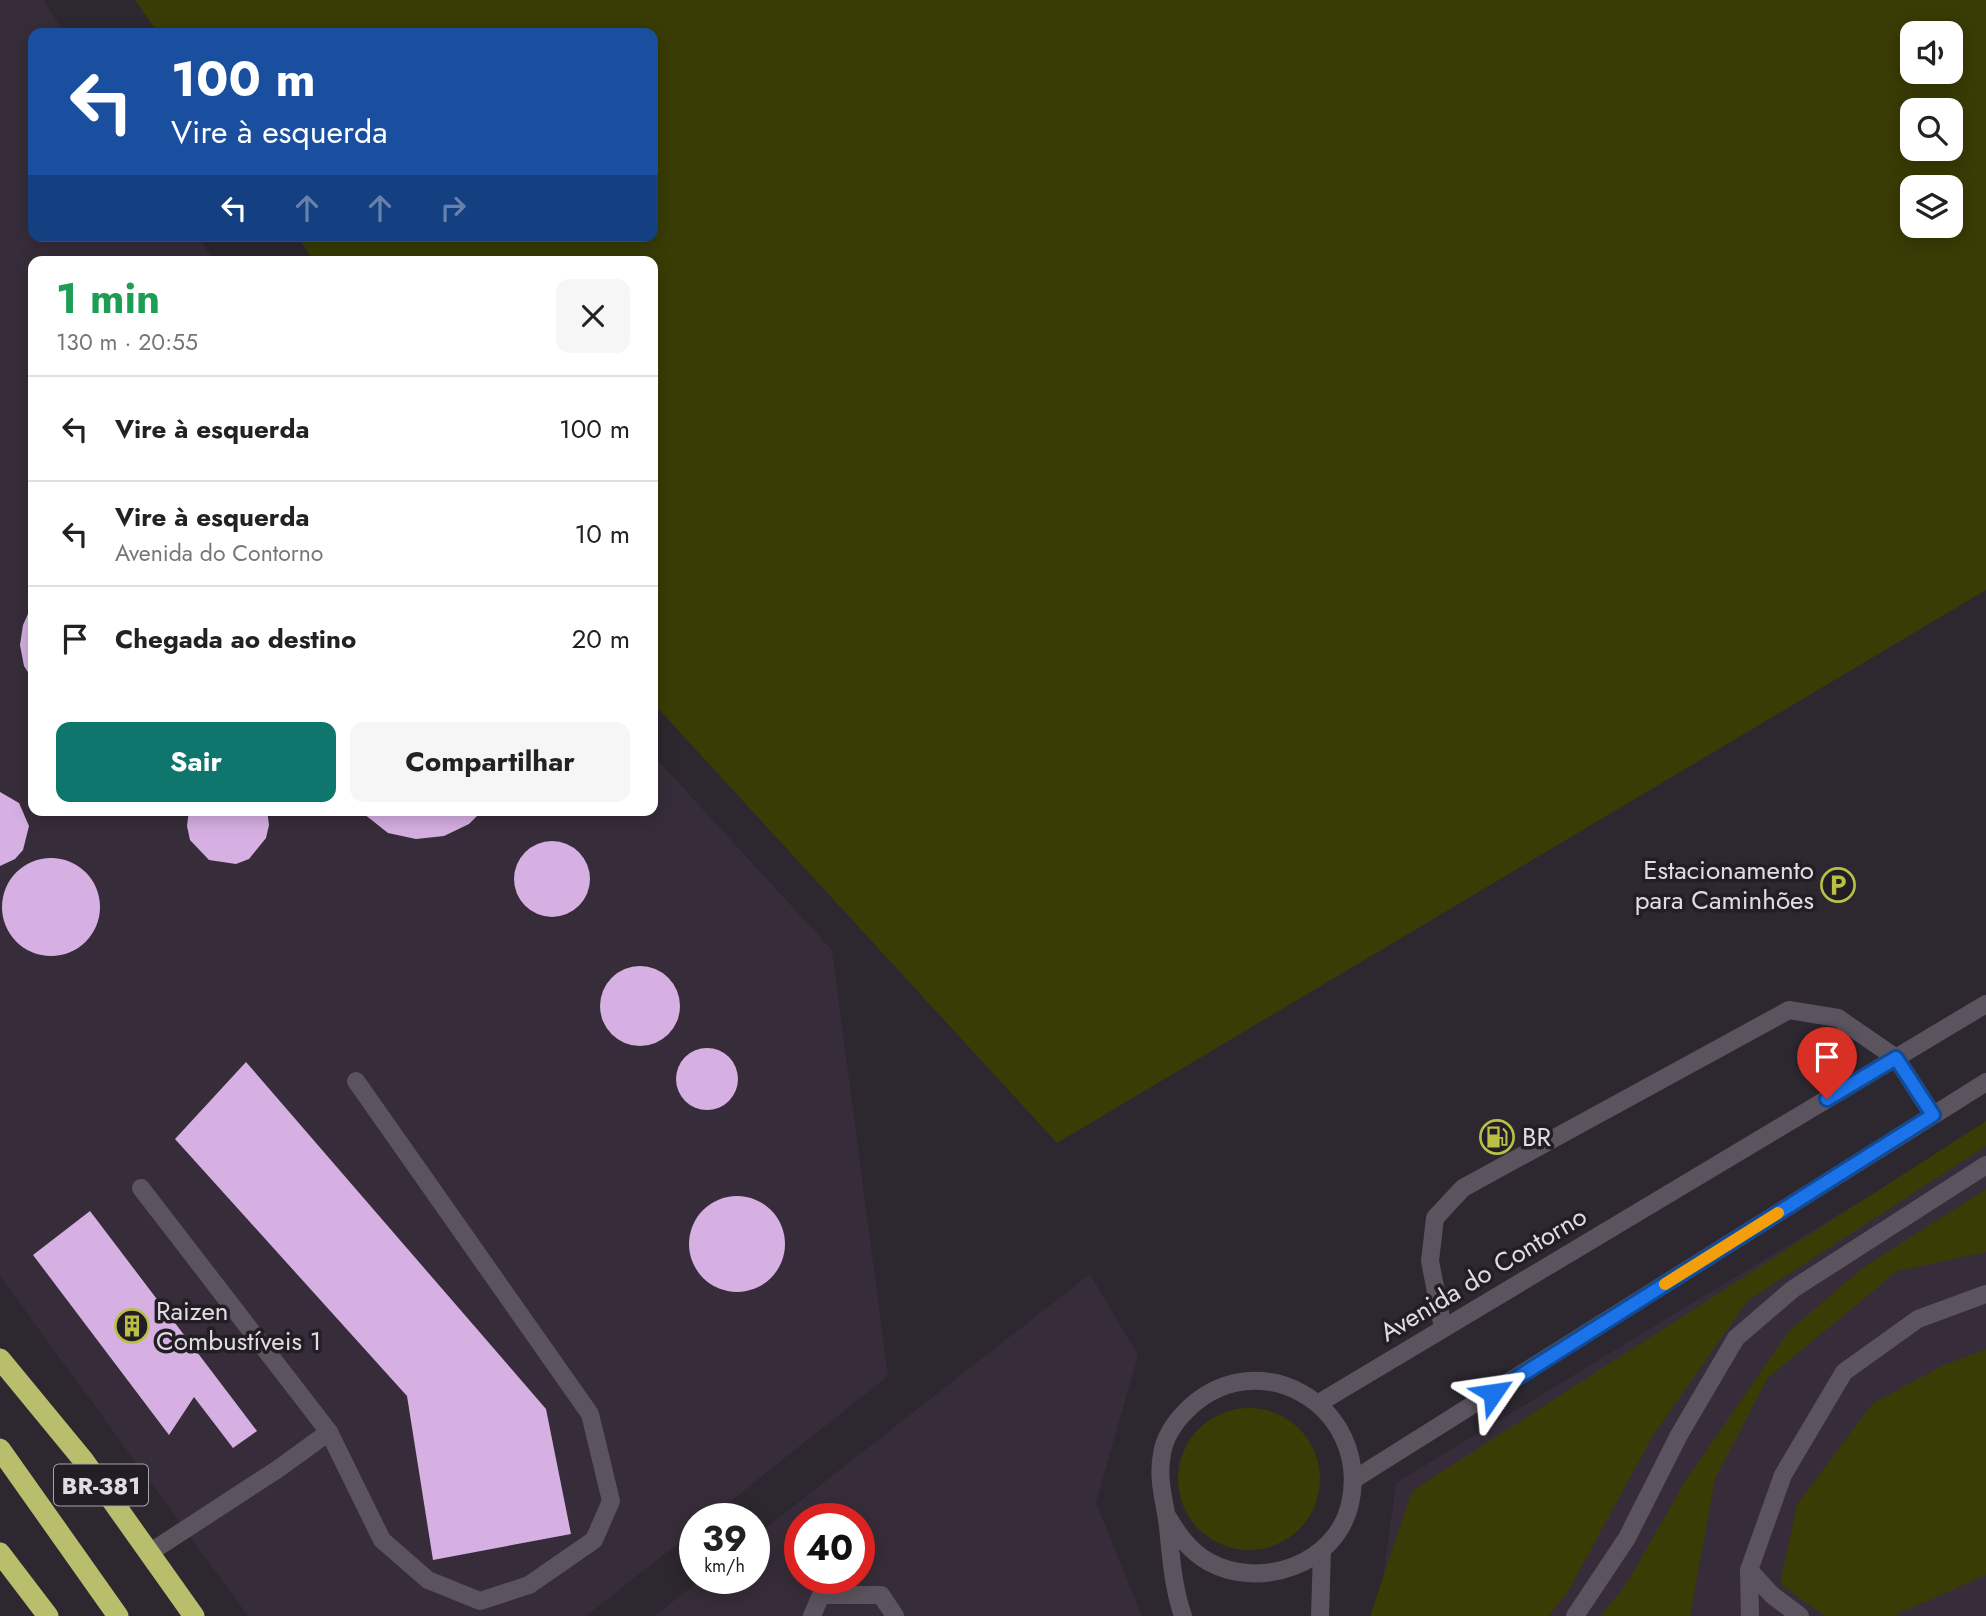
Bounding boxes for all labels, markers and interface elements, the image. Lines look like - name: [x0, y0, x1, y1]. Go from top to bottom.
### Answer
- map controls: [1900, 21, 1963, 238]
- button: sound: [1900, 21, 1963, 84]
- text: 100 m: [171, 44, 316, 114]
- icon: left: [56, 56, 147, 147]
- button: search: [1900, 98, 1963, 161]
- text: Vire à esquerda: [171, 109, 388, 155]
- button: layers: [1900, 175, 1963, 238]
- icon: left: [215, 189, 253, 227]
- icon: ahead: [288, 189, 326, 227]
- icon: ahead: [361, 189, 399, 227]
- icon: right: [434, 189, 472, 227]
- text: 1 min: [56, 268, 160, 329]
- button: close: [556, 279, 630, 353]
- text: 130 m · 20:55: [56, 325, 198, 359]
- icon: left: [56, 410, 94, 448]
- text: Vire à esquerda: [115, 410, 310, 448]
- text: 100 m: [559, 410, 630, 448]
- text: Vire à esquerda: [115, 498, 310, 536]
- icon: left: [56, 515, 94, 553]
- text: 10 m: [575, 515, 630, 553]
- text: Avenida do Contorno: [115, 536, 323, 570]
- icon: arrive: [56, 620, 94, 658]
- text: Chegada ao destino: [115, 620, 356, 658]
- text: 20 m: [572, 620, 630, 658]
- button: Sair: [56, 722, 336, 802]
- button: Compartilhar: [350, 722, 630, 802]
- place label: Estacionamento para Caminhões: [1635, 851, 1814, 919]
- parking icon: Estacionamento para Caminhões: [1819, 866, 1857, 904]
- pin: [1797, 1027, 1857, 1099]
- icon: arrive: [1808, 1038, 1846, 1076]
- fuel station icon: BR: [1478, 1118, 1516, 1156]
- place label: BR: [1522, 1118, 1552, 1156]
- street label: Avenida do Contorno: [1372, 1197, 1594, 1351]
- place label: Raizen Combustíveis 1: [156, 1292, 321, 1360]
- building icon: Raizen Combustíveis 1: [113, 1307, 151, 1345]
- position arrow: [1456, 1356, 1530, 1430]
- road number: BR-381: [54, 1464, 148, 1506]
- speed limit sign: 40: [784, 1503, 875, 1594]
- text: 39: [702, 1514, 747, 1564]
- text: km/h: [704, 1553, 745, 1579]

